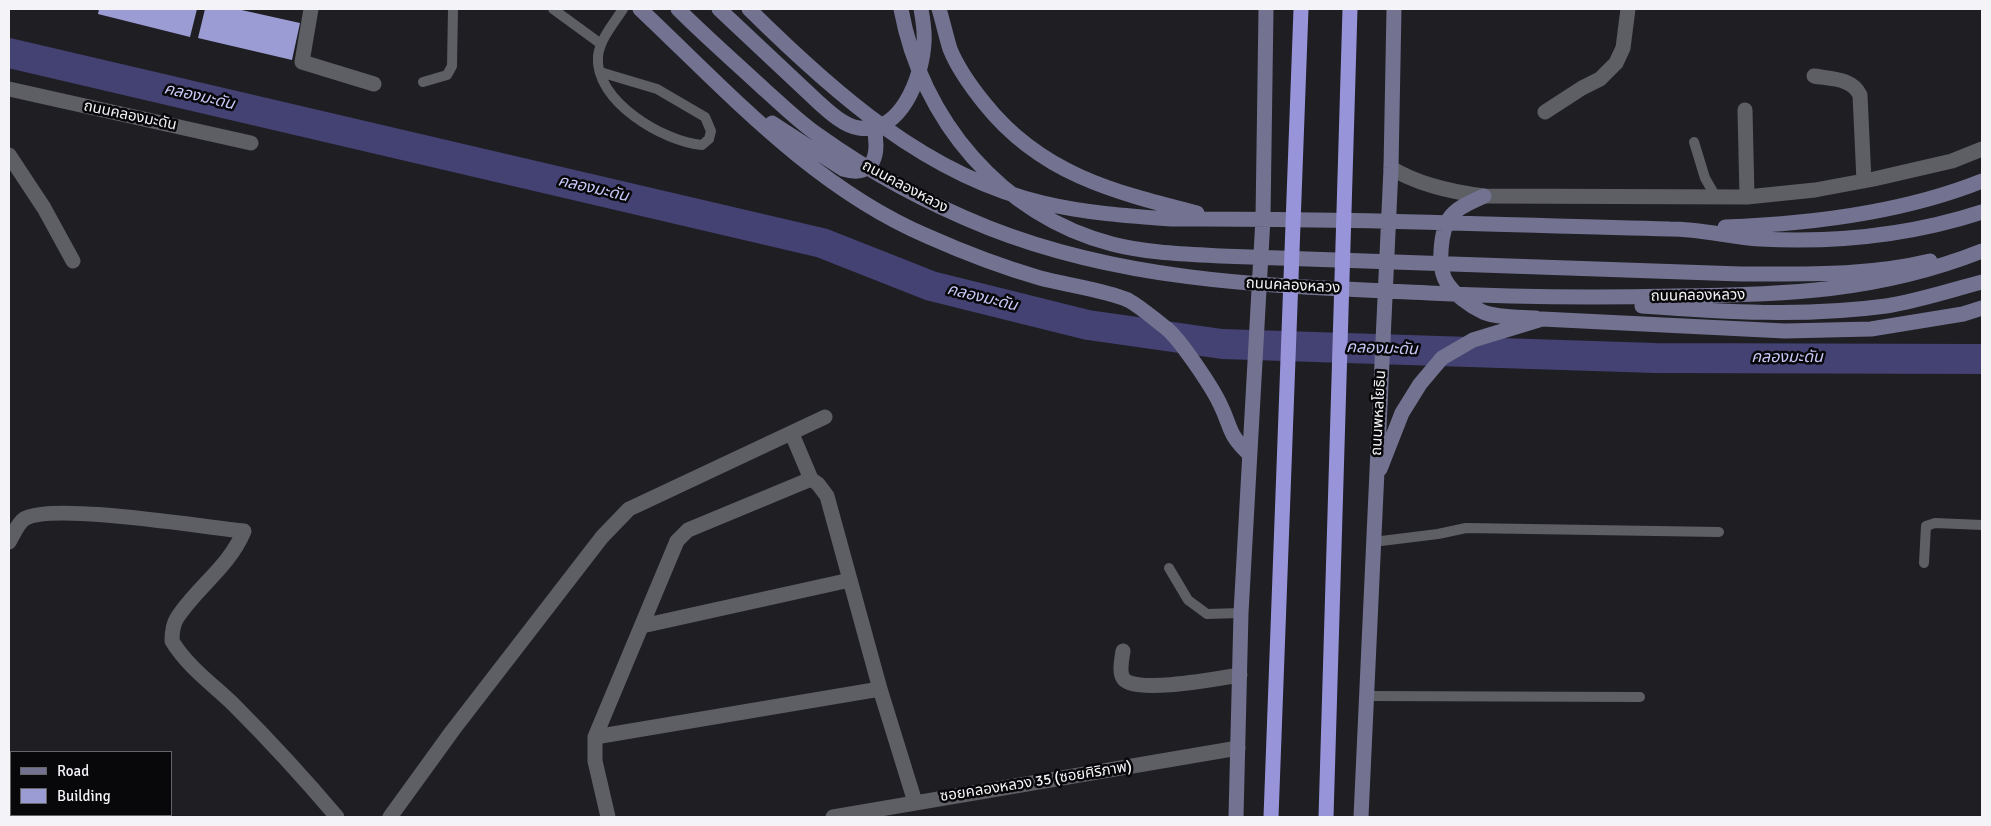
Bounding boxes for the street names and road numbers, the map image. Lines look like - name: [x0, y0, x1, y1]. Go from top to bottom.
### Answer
- street label: ถนนคลองมะดัน: [82, 97, 178, 135]
- street label: ถนนคลองหลวง: [859, 157, 951, 217]
- street label: ถนนคลองหลวง: [1245, 275, 1341, 297]
- street label: ถนนคลองหลวง: [1651, 286, 1745, 306]
- street label: ถนนพหลโยธิน: [1368, 370, 1390, 456]
- street label: ซอยคลองหลวง 35 (ซอยศิริภาพ): [939, 758, 1133, 806]

